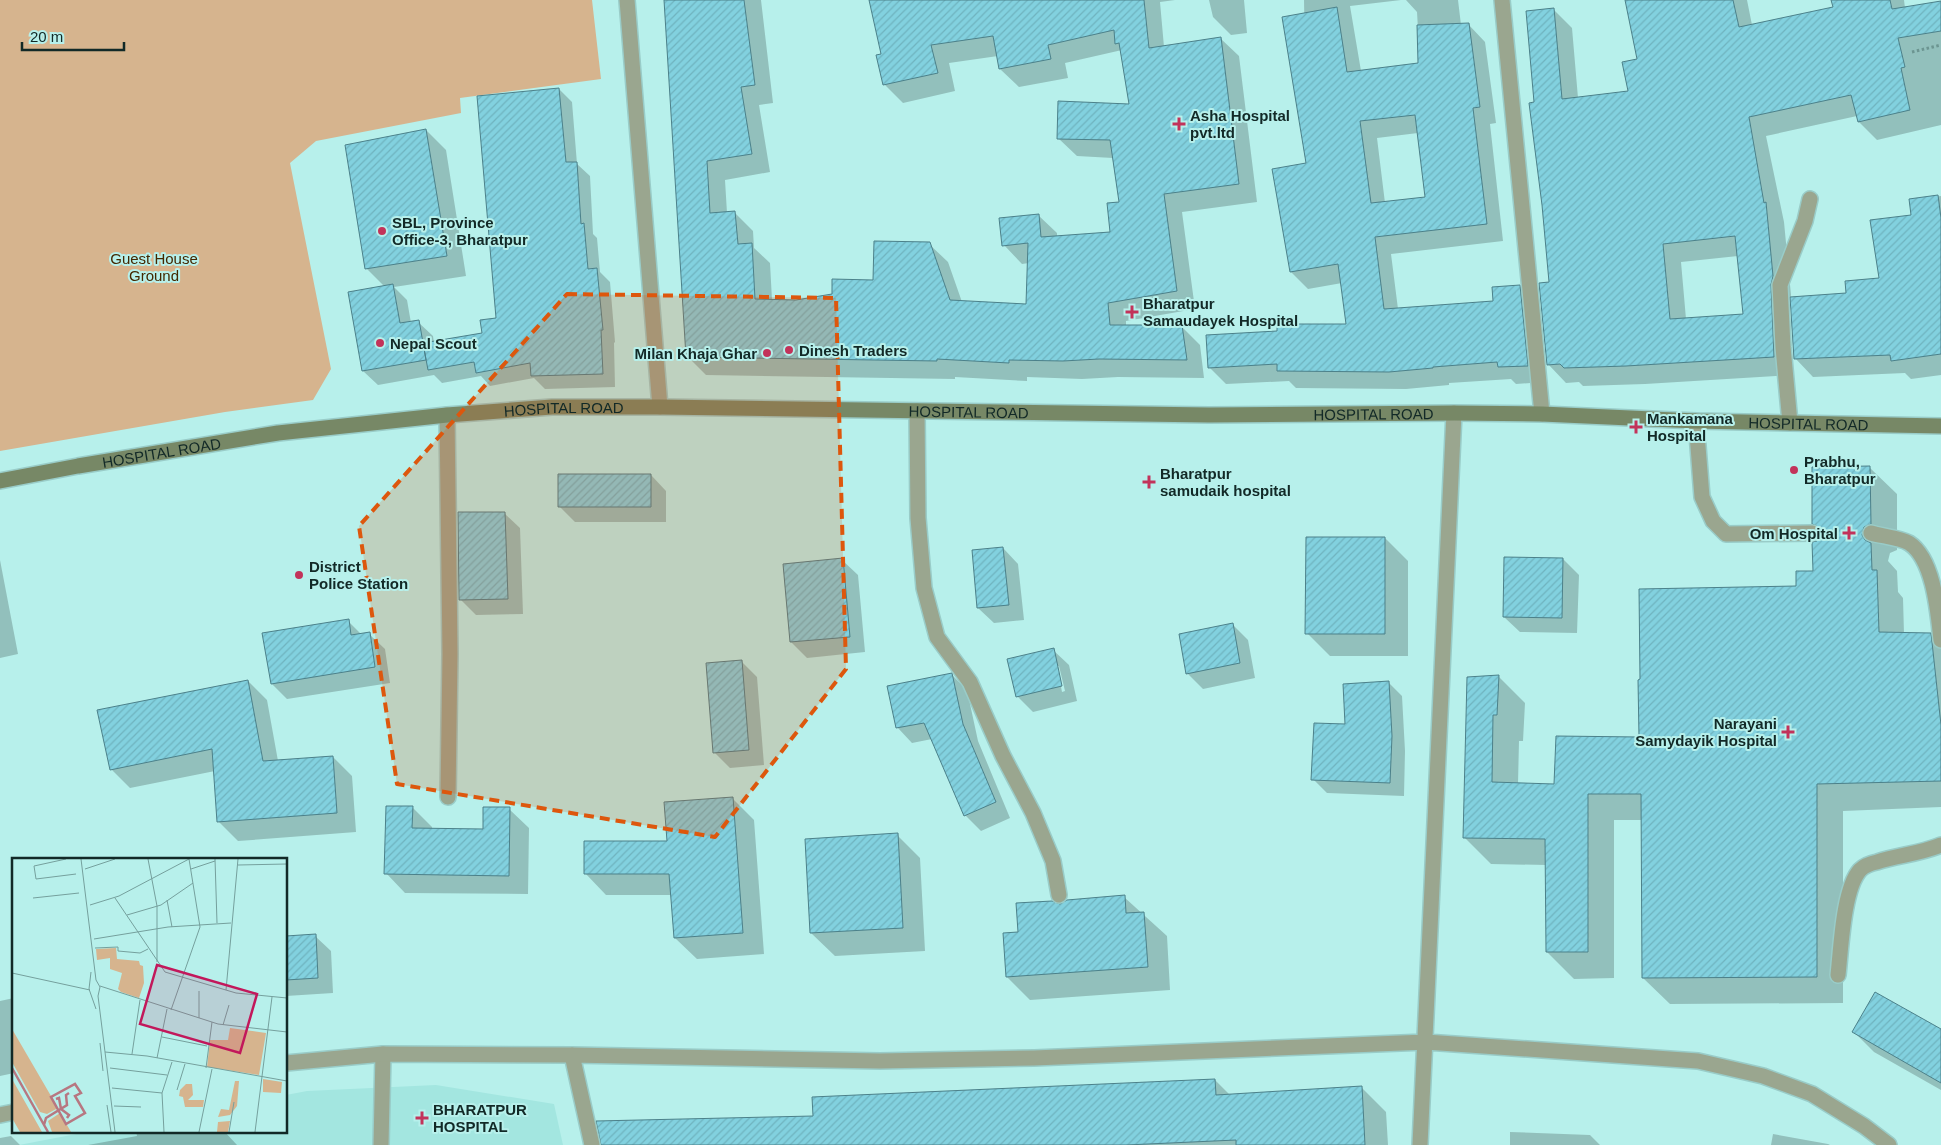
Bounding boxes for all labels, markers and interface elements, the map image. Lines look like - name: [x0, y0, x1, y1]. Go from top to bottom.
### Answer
- scale bar: [22, 20, 125, 52]
- text: 20 m: [30, 28, 63, 45]
- place label: Asha Hospital pvt.ltd: [1190, 107, 1290, 141]
- marker: Asha Hospital pvt.ltd: [1172, 117, 1186, 131]
- place label: SBL, Province Office-3, Bharatpur: [392, 214, 528, 248]
- marker: SBL, Province Office-3, Bharatpur: [376, 225, 388, 237]
- park label: Guest House Ground: [110, 250, 198, 284]
- place label: Bharatpur Samaudayek Hospital: [1143, 295, 1298, 329]
- marker: Bharatpur Samaudayek Hospital: [1125, 305, 1139, 319]
- place label: Nepal Scout: [390, 335, 477, 352]
- marker: Nepal Scout: [374, 337, 386, 349]
- place label: Dinesh Traders: [799, 342, 907, 359]
- marker: Dinesh Traders: [783, 344, 795, 356]
- place label: Milan Khaja Ghar: [634, 345, 757, 362]
- marker: Milan Khaja Ghar: [761, 347, 773, 359]
- street label: HOSPITAL ROAD: [503, 399, 624, 419]
- street label: HOSPITAL ROAD: [908, 402, 1029, 421]
- street label: HOSPITAL ROAD: [1313, 405, 1434, 423]
- place label: Mankamana Hospital: [1647, 410, 1734, 444]
- street label: HOSPITAL ROAD: [1748, 414, 1869, 433]
- marker: Mankamana Hospital: [1629, 420, 1643, 434]
- street label: HOSPITAL ROAD: [101, 434, 222, 470]
- place label: Prabhu, Bharatpur: [1804, 453, 1876, 487]
- marker: Prabhu, Bharatpur: [1788, 464, 1800, 476]
- place label: Bharatpur samudaik hospital: [1160, 465, 1291, 499]
- marker: Bharatpur samudaik hospital: [1142, 475, 1156, 489]
- place label: Om Hospital: [1750, 525, 1838, 542]
- marker: Om Hospital: [1842, 526, 1856, 540]
- place label: District Police Station: [309, 558, 408, 592]
- marker: District Police Station: [293, 569, 305, 581]
- place label: Narayani Samydayik Hospital: [1635, 715, 1777, 749]
- marker: Narayani Samydayik Hospital: [1781, 725, 1795, 739]
- inset map: [12, 858, 288, 1132]
- place label: BHARATPUR HOSPITAL: [433, 1101, 527, 1135]
- marker: BHARATPUR HOSPITAL: [415, 1111, 429, 1125]

